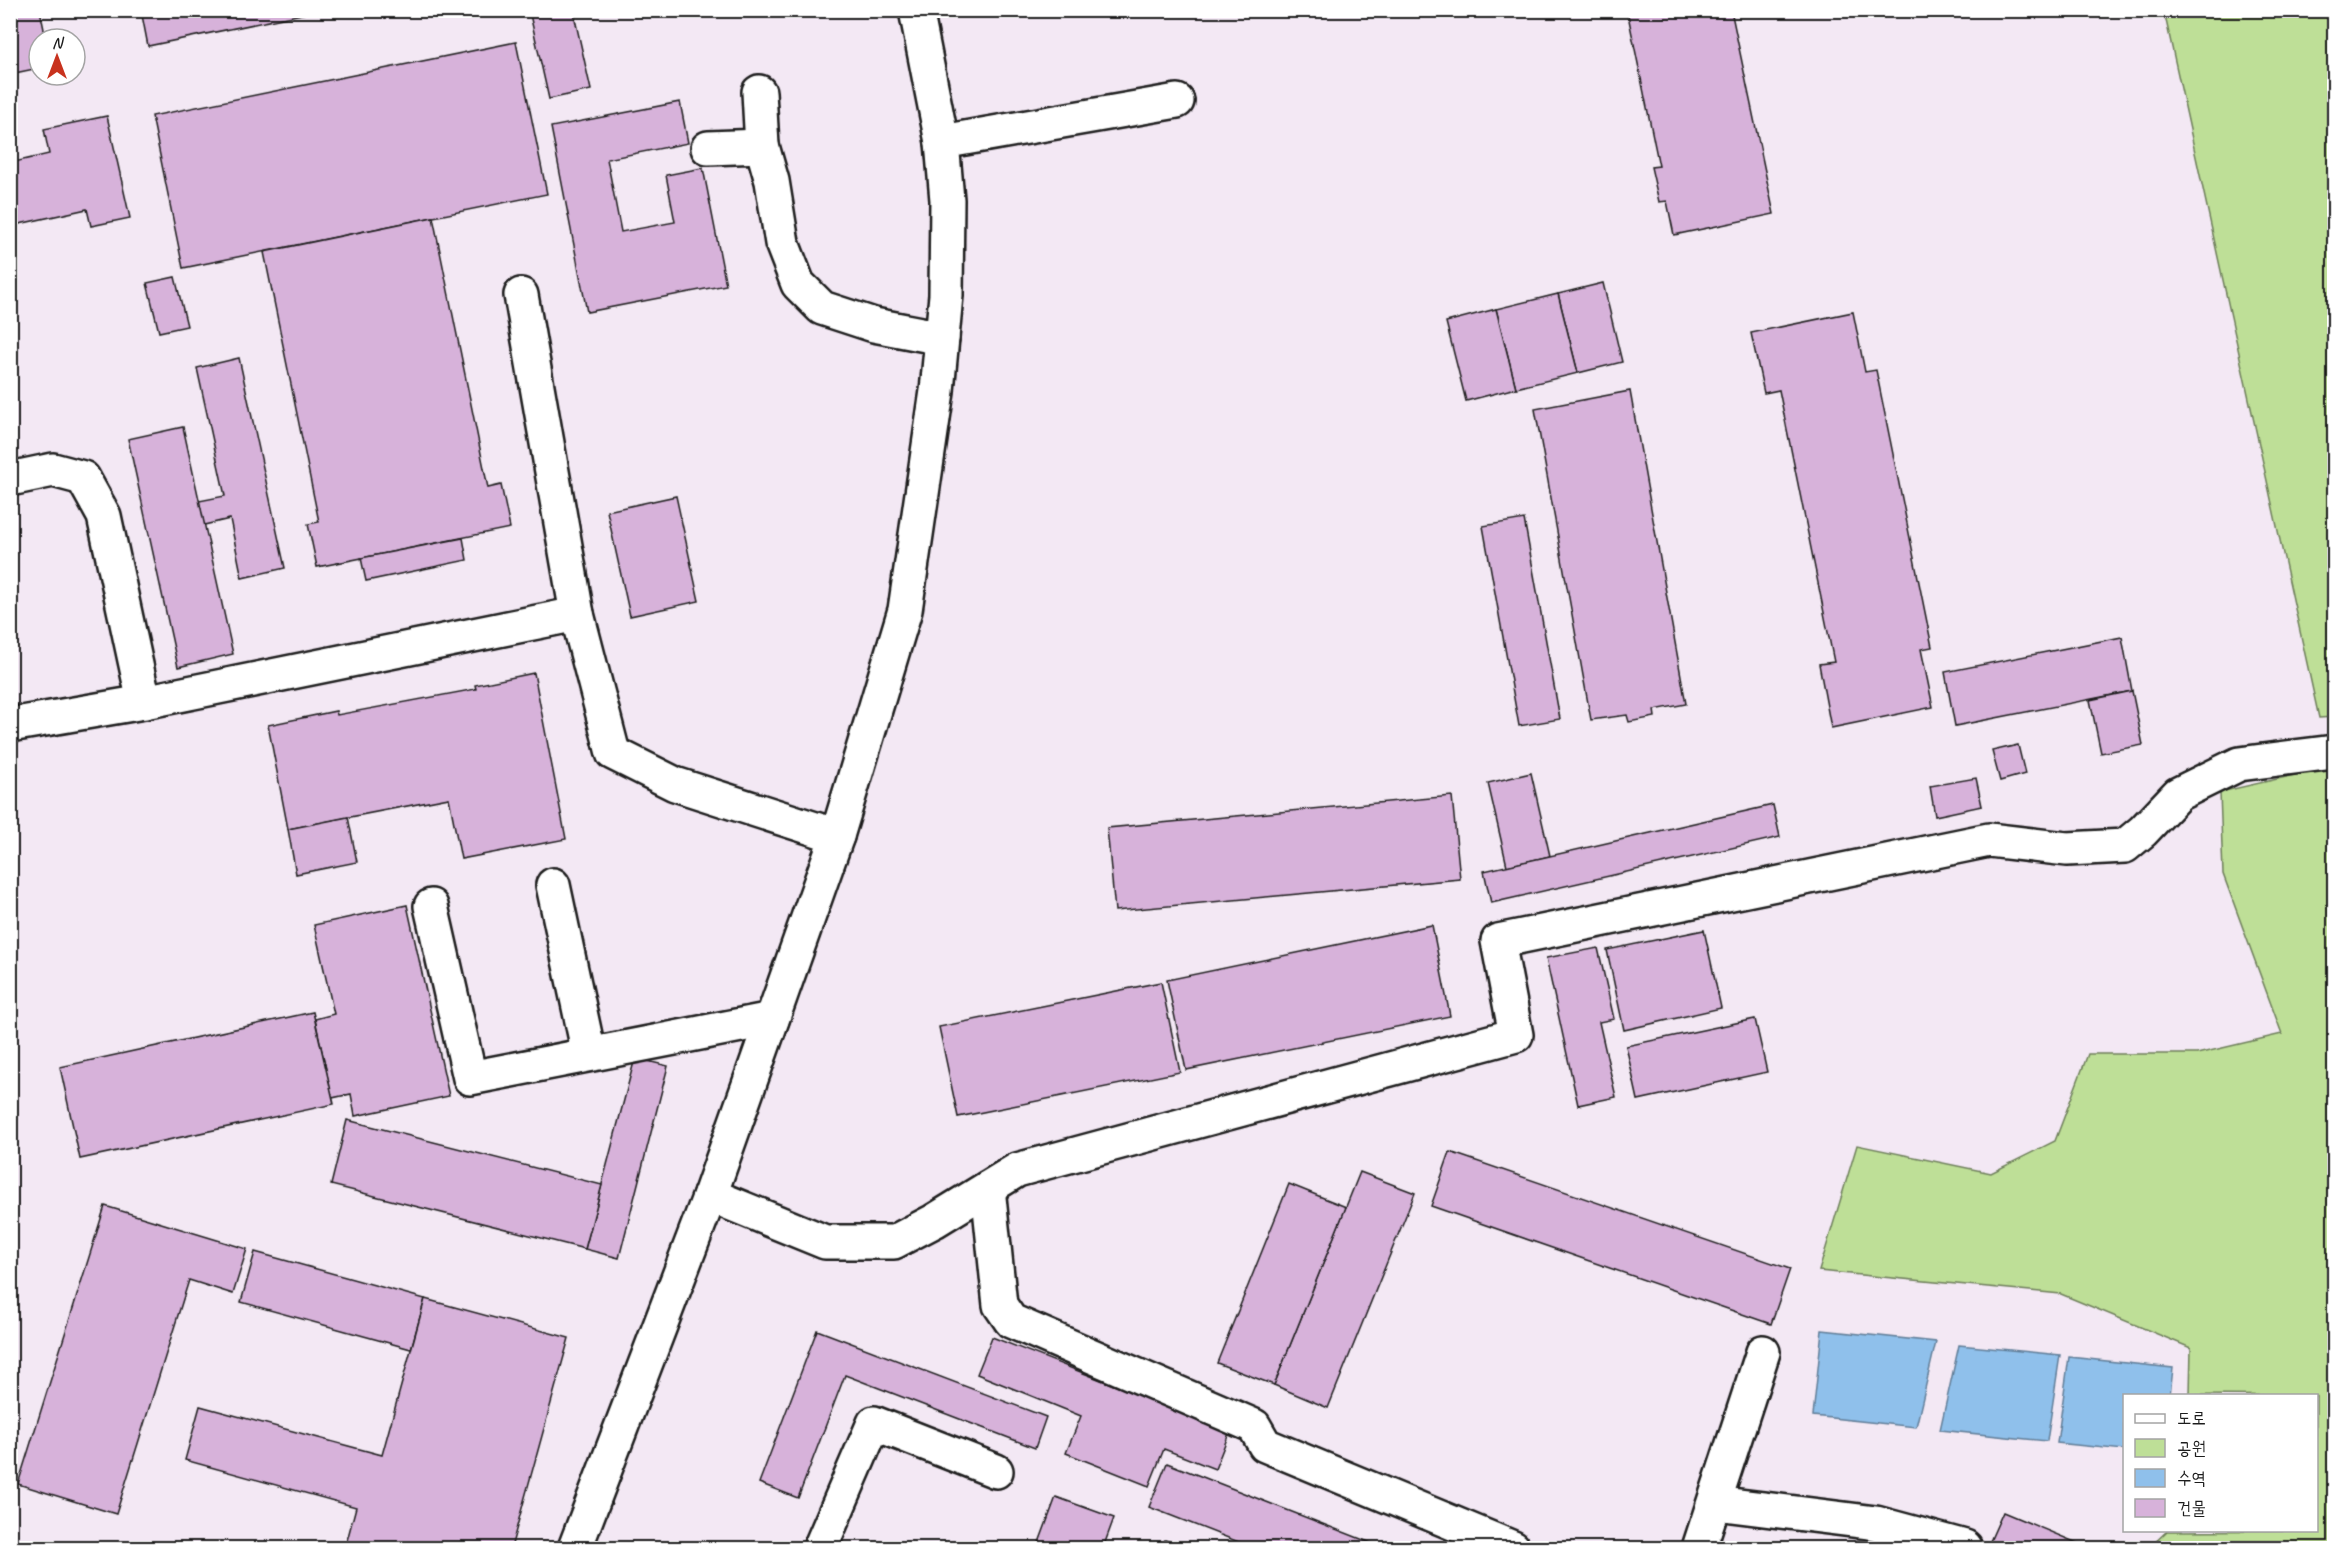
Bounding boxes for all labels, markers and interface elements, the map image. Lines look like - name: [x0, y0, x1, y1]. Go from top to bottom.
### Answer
- north arrow: [27, 27, 87, 87]
- text: N: [52, 33, 65, 53]
- legend: [2123, 1394, 2318, 1532]
- text: 도로: [2177, 1407, 2206, 1429]
- text: 공원: [2177, 1437, 2206, 1459]
- text: 수역: [2177, 1467, 2206, 1489]
- text: 건물: [2177, 1497, 2206, 1519]

